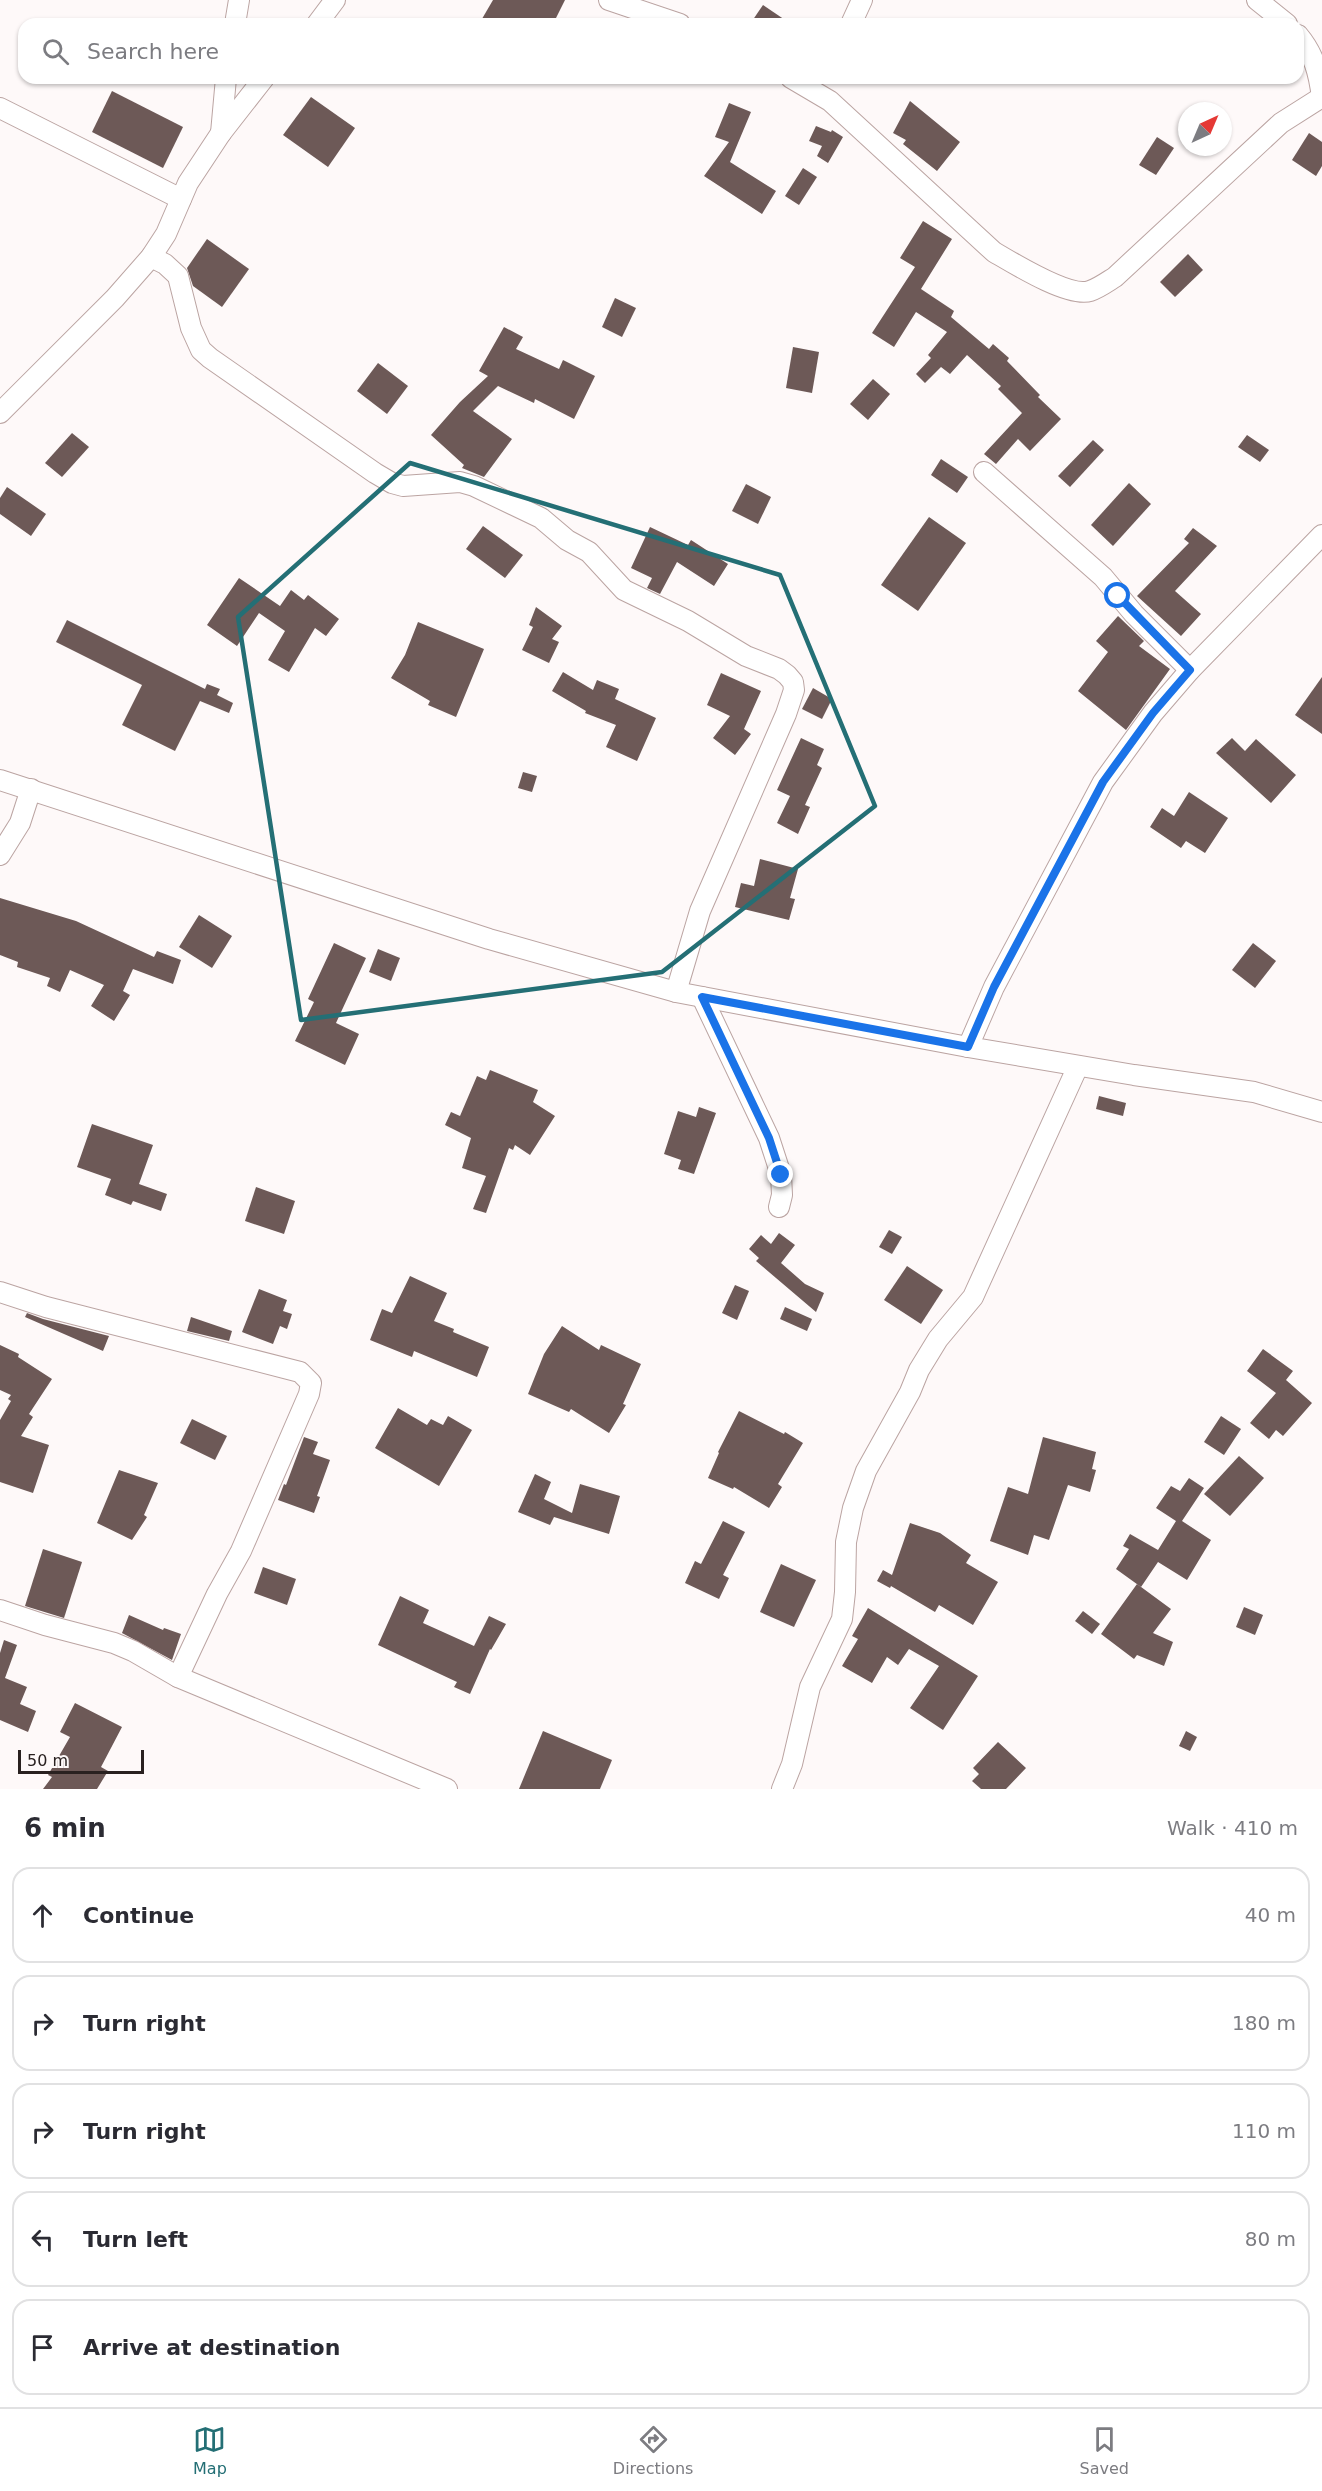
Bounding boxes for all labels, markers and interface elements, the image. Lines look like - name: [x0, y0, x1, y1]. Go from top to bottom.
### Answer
- search box: [18, 18, 1304, 84]
- icon: search: [39, 35, 72, 68]
- text: Search here: [87, 39, 219, 64]
- north arrow: [1178, 102, 1232, 156]
- route start: [1104, 582, 1130, 608]
- route end: [767, 1161, 793, 1187]
- scale bar: [18, 1747, 144, 1774]
- text: 50 m: [27, 1751, 68, 1770]
- text: 6 min: [24, 1813, 106, 1843]
- text: Walk · 410 m: [1167, 1816, 1298, 1840]
- icon: ahead: [26, 1899, 59, 1932]
- text: Continue: [83, 1903, 194, 1928]
- text: 40 m: [1245, 1903, 1296, 1927]
- icon: right: [26, 2007, 59, 2040]
- text: Turn right: [83, 2011, 206, 2036]
- text: 180 m: [1232, 2011, 1296, 2035]
- icon: right: [26, 2115, 59, 2148]
- text: Turn right: [83, 2119, 206, 2144]
- text: 110 m: [1232, 2119, 1296, 2143]
- icon: left: [26, 2223, 59, 2256]
- text: Turn left: [83, 2227, 188, 2252]
- text: 80 m: [1245, 2227, 1296, 2251]
- icon: arrive: [26, 2331, 59, 2364]
- text: Arrive at destination: [83, 2335, 340, 2360]
- tab: Map: [193, 2423, 227, 2478]
- tab: Directions: [613, 2423, 693, 2478]
- tab: Saved: [1080, 2423, 1129, 2478]

